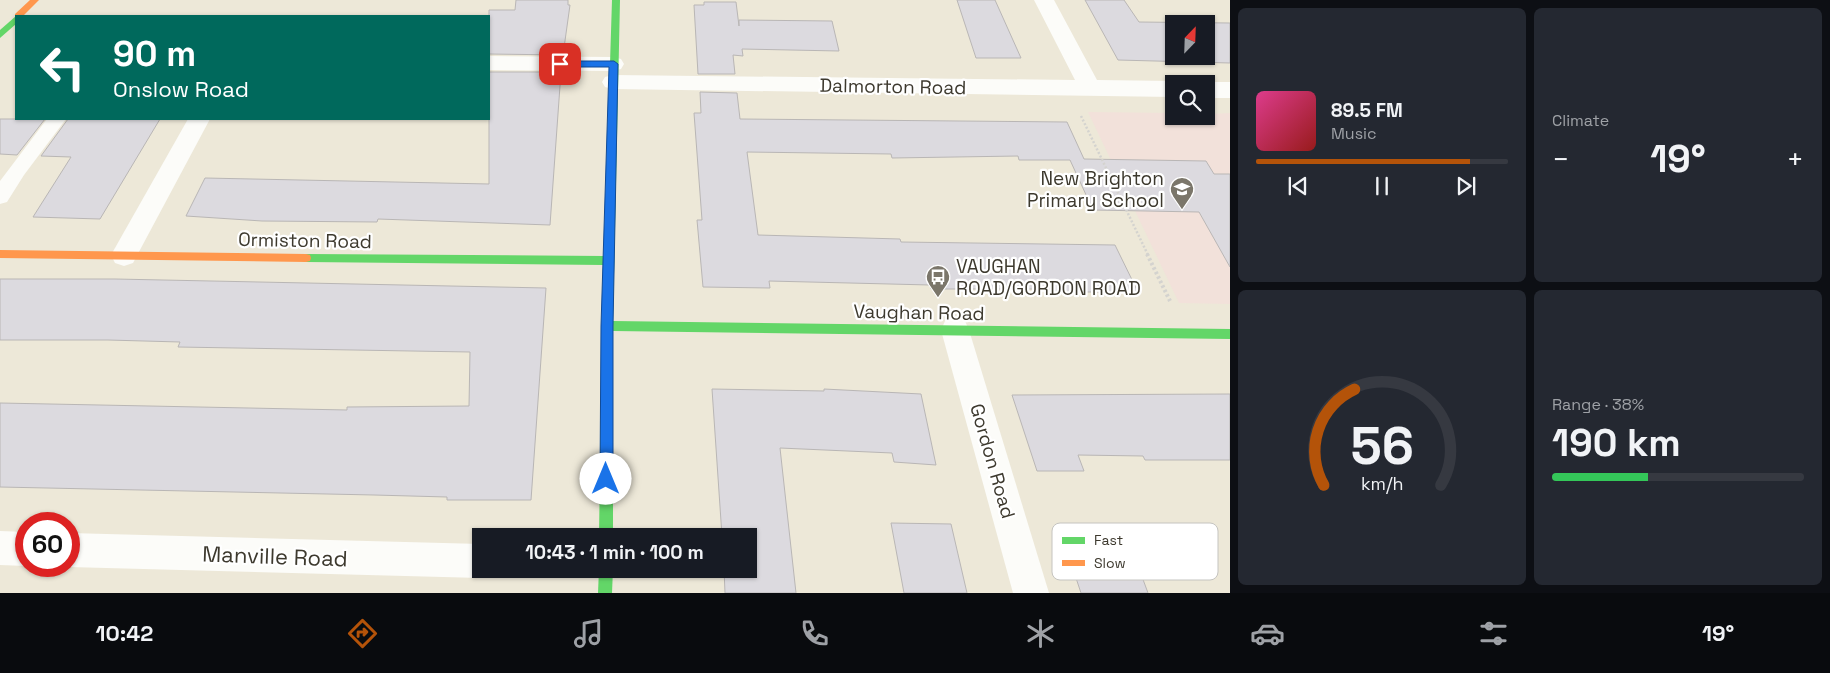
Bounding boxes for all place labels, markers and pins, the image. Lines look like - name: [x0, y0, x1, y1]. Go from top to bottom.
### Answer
- pin: [539, 43, 581, 85]
- place label: New Brighton Primary School: [1027, 166, 1164, 213]
- school or university icon: New Brighton Primary School: [1169, 176, 1195, 210]
- place label: VAUGHAN ROAD/GORDON ROAD: [956, 254, 1141, 301]
- bus stop icon: VAUGHAN ROAD/GORDON ROAD: [925, 264, 951, 298]

